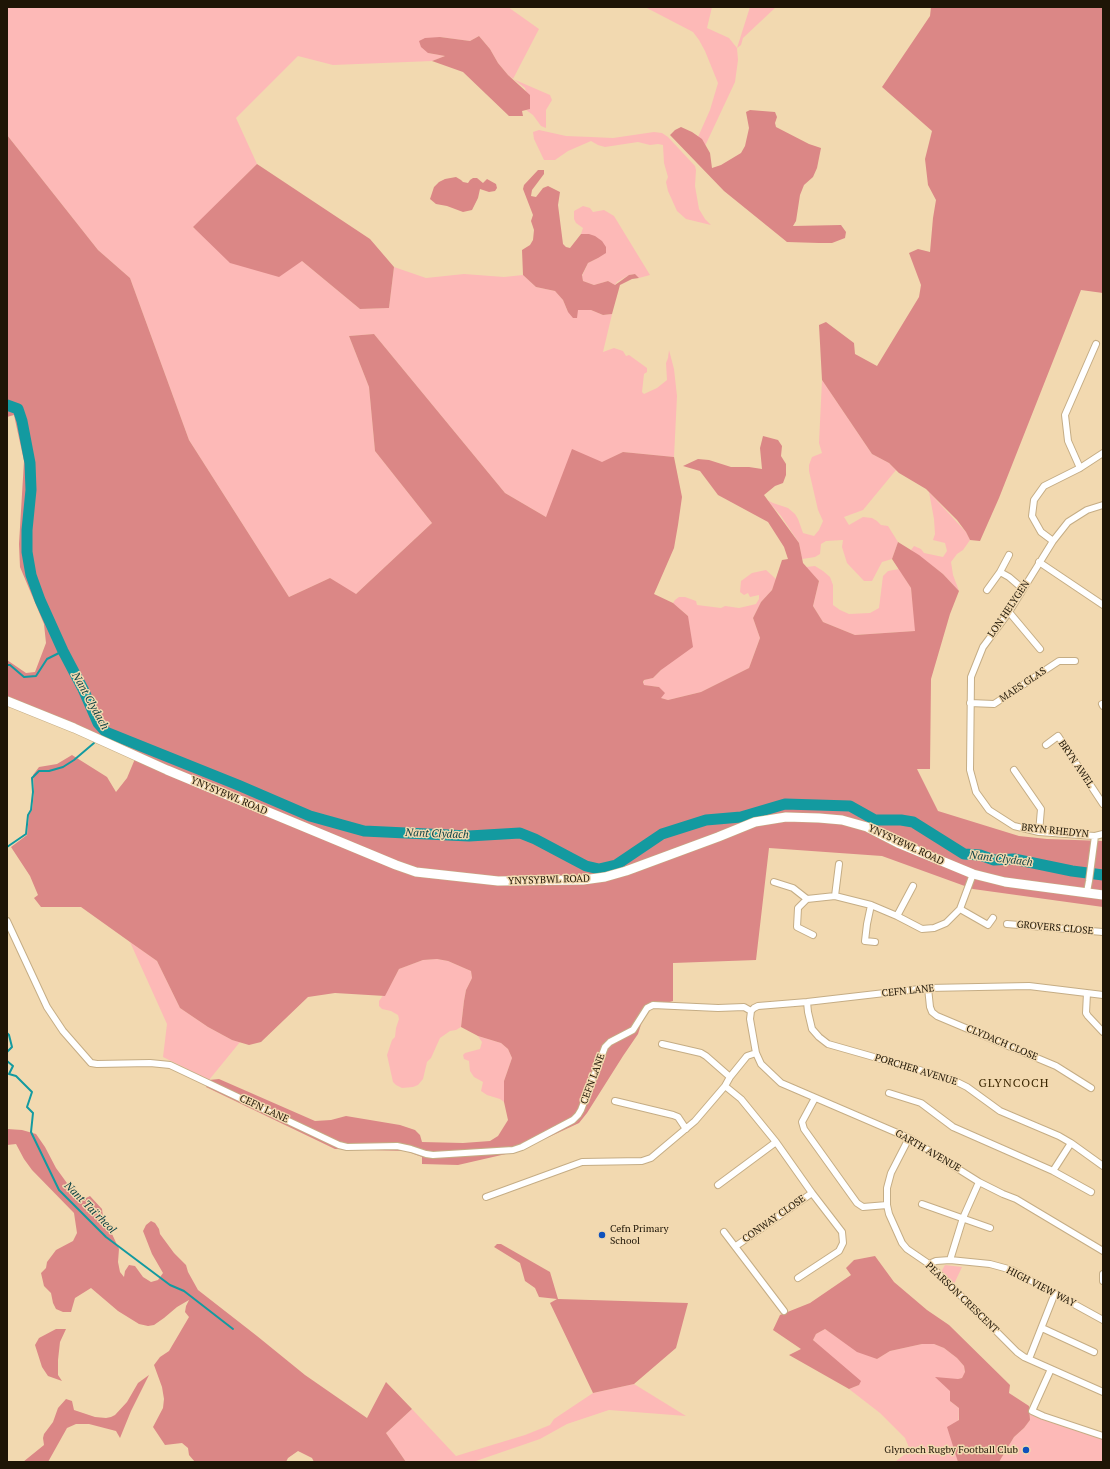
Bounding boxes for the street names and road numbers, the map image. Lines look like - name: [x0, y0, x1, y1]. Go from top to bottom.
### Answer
- street label: LON HELYGEN: [986, 578, 1032, 640]
- street label: MAES GLAS: [997, 665, 1049, 705]
- street label: BRYN AWEL: [1056, 738, 1096, 790]
- street label: YNYSYBWL ROAD: [189, 774, 269, 818]
- street label: BRYN RHEDYN: [1021, 821, 1089, 841]
- street label: YNYSYBWL ROAD: [866, 822, 946, 868]
- street label: YNYSYBWL ROAD: [508, 873, 590, 887]
- street label: GROVERS CLOSE: [1016, 919, 1094, 937]
- street label: CEFN LANE: [881, 982, 935, 1000]
- street label: CLYDACH CLOSE: [964, 1022, 1040, 1064]
- street label: CEFN LANE: [578, 1052, 608, 1106]
- street label: PORCHER AVENUE: [873, 1052, 959, 1088]
- street label: CEFN LANE: [237, 1092, 291, 1126]
- street label: GARTH AVENUE: [893, 1127, 963, 1175]
- street label: CONWAY CLOSE: [740, 1193, 808, 1245]
- street label: PEARSON CRESCENT: [923, 1260, 1001, 1336]
- street label: HIGH VIEW WAY: [1004, 1264, 1078, 1310]

